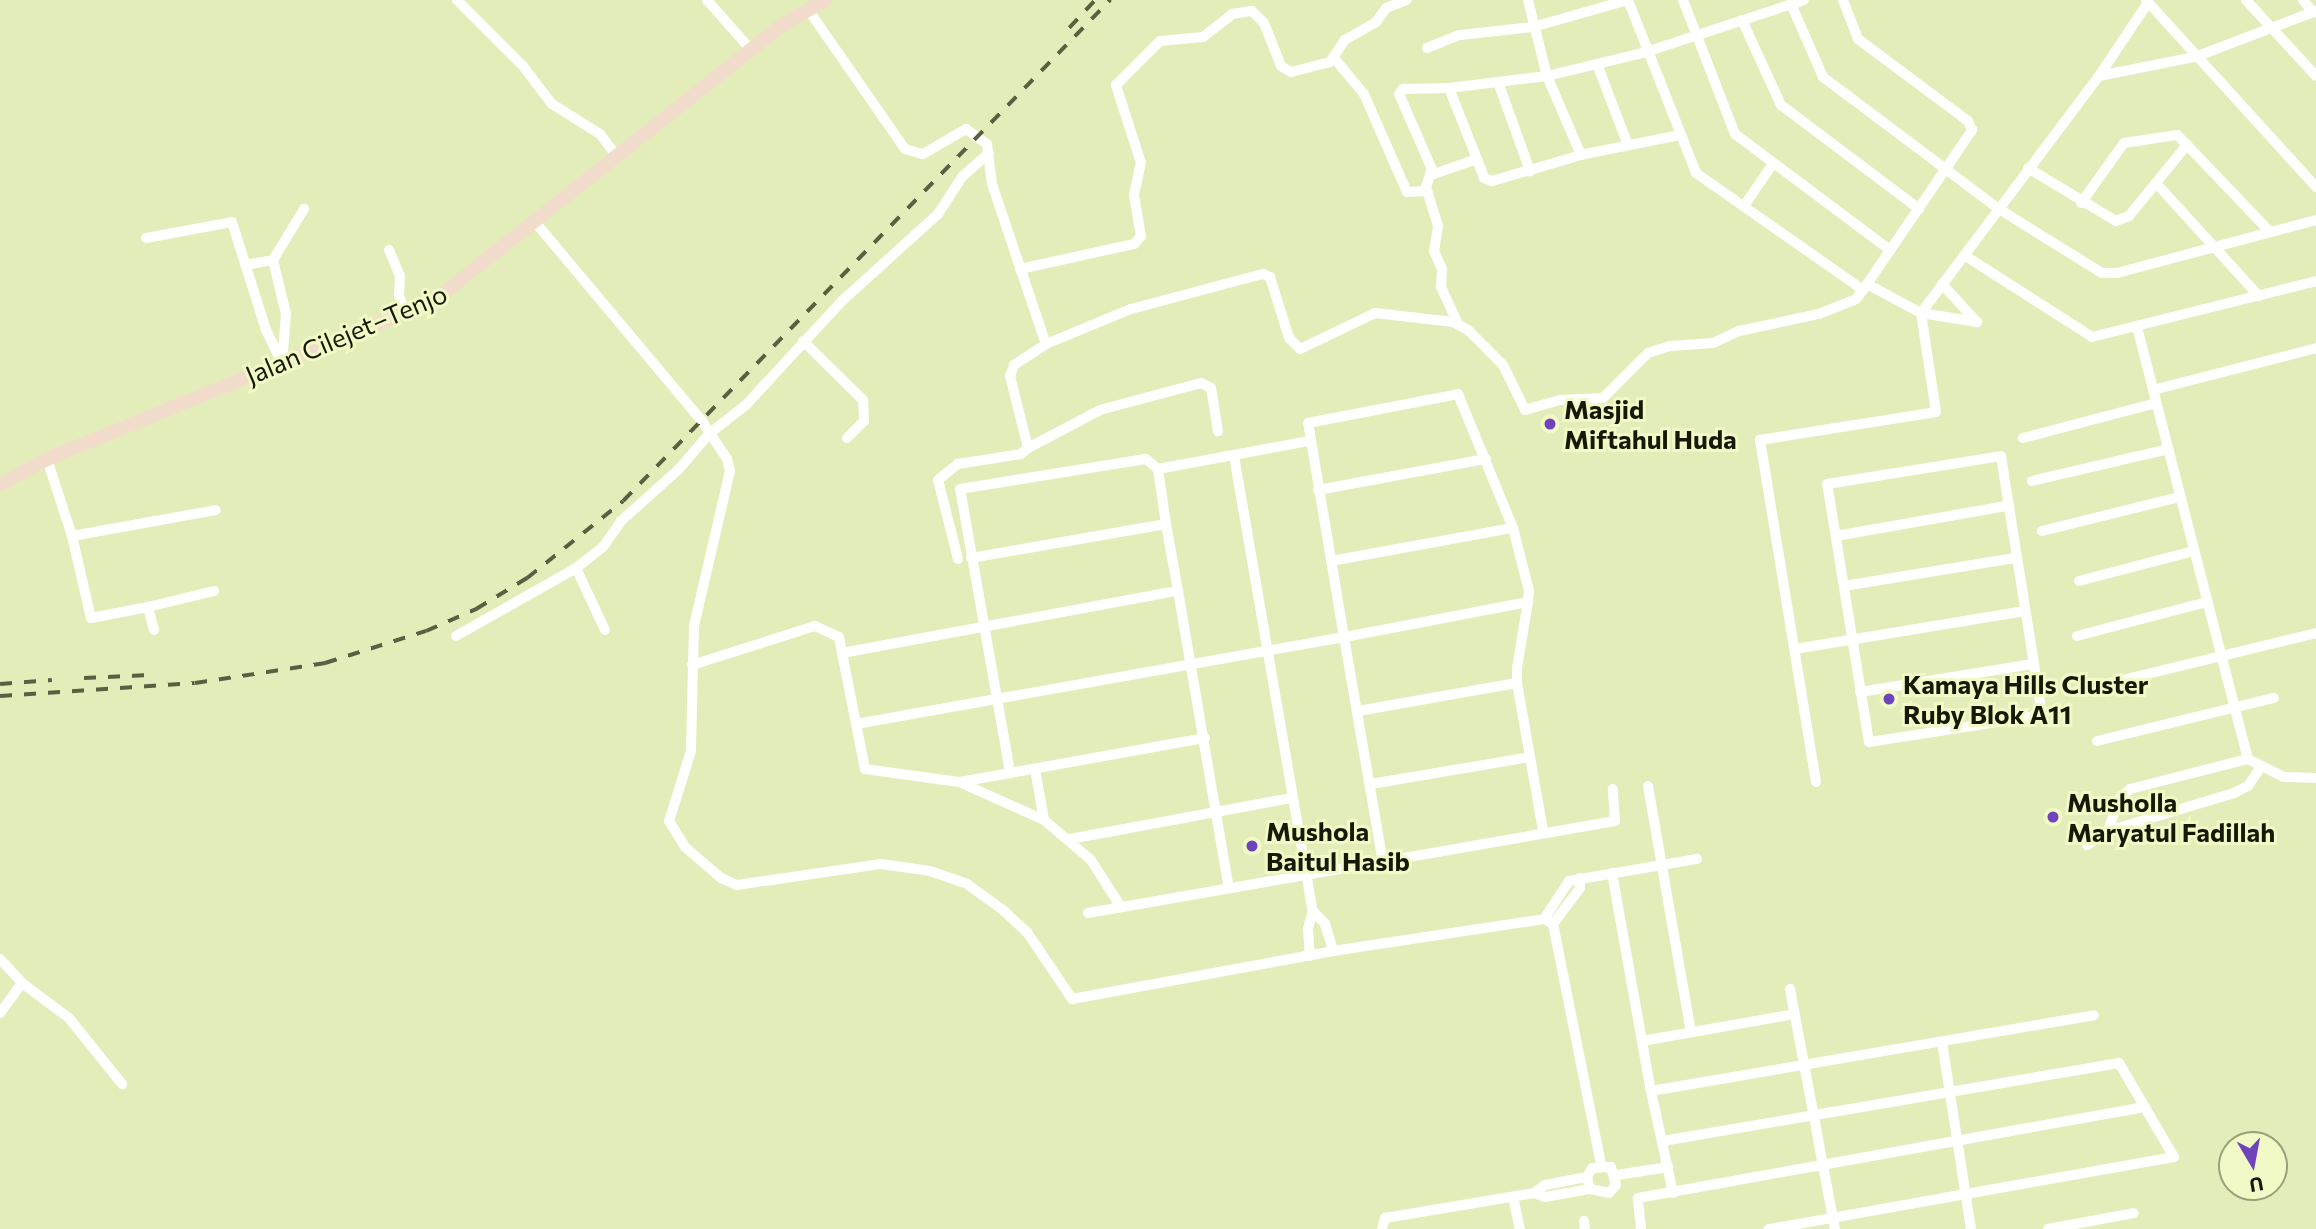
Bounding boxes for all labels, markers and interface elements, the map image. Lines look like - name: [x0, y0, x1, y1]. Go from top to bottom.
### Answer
- street label: Jalan Cilejet–Tenjo: [240, 277, 452, 391]
- place label: Masjid Miftahul Huda: [1564, 393, 1737, 454]
- marker: Masjid Miftahul Huda: [1542, 416, 1558, 432]
- place label: Kamaya Hills Cluster Ruby Blok A11: [1903, 668, 2149, 730]
- marker: Kamaya Hills Cluster Ruby Blok A11: [1881, 691, 1897, 707]
- place label: Musholla Maryatul Fadillah: [2067, 786, 2275, 848]
- marker: Musholla Maryatul Fadillah: [2045, 809, 2061, 825]
- place label: Mushola Baitul Hasib: [1266, 815, 1410, 876]
- marker: Mushola Baitul Hasib: [1244, 838, 1260, 854]
- north arrow: [2218, 1131, 2288, 1201]
- text: U: [2248, 1173, 2265, 1198]

